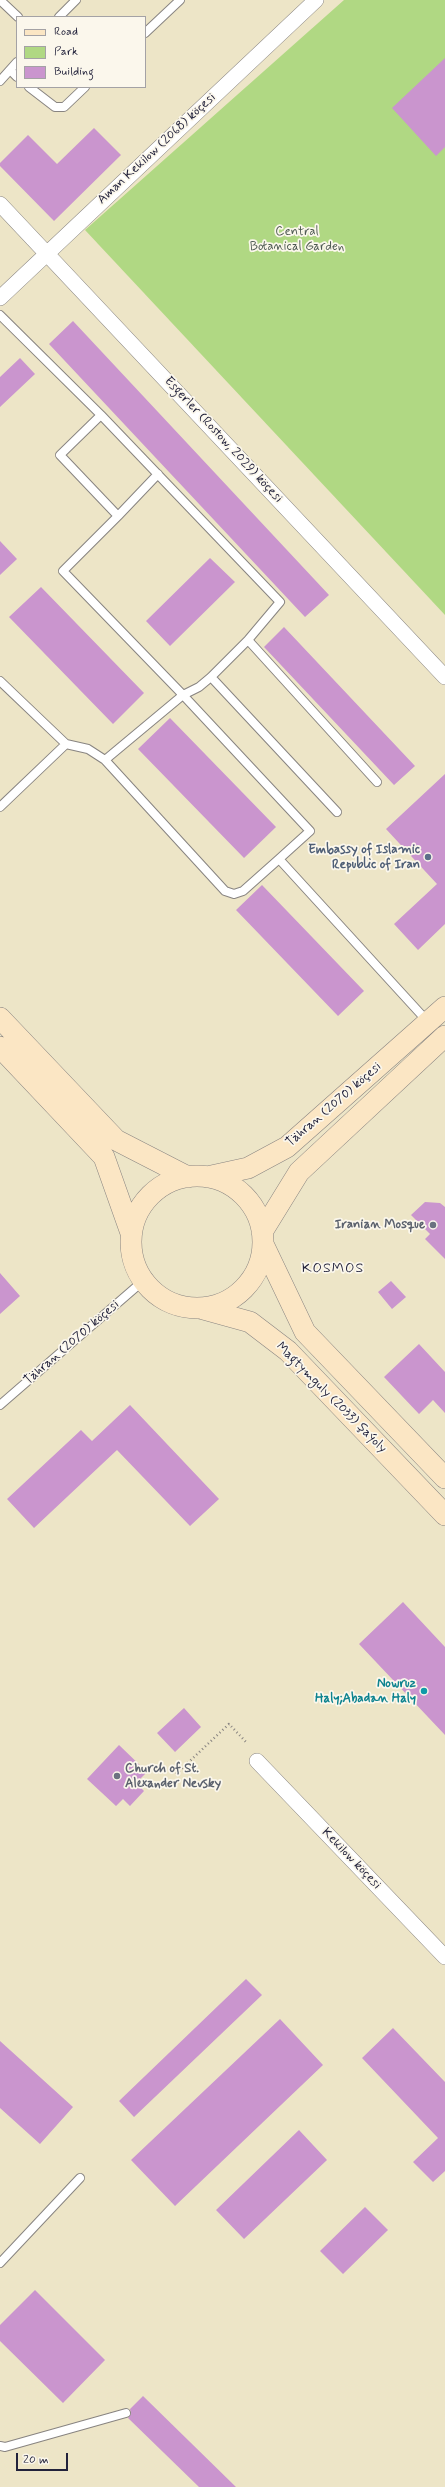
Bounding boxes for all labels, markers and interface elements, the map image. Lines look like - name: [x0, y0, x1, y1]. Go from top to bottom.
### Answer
- legend: [16, 16, 146, 88]
- text: Road: [54, 24, 78, 40]
- text: Park: [54, 44, 78, 60]
- text: Building: [54, 64, 94, 80]
- street label: Aman Kekilow (2068) köçesi: [95, 90, 219, 208]
- park label: Central Botanical Garden: [250, 224, 344, 255]
- street label: Esgerler (Rostow, 2029) köçesi: [160, 374, 286, 506]
- place label: Embassy of Islamic Republic of Iran: [308, 842, 420, 873]
- marker: Embassy of Islamic Republic of Iran: [423, 852, 433, 862]
- street label: Tähran (2070) köçesi: [283, 1059, 385, 1151]
- place label: Iranian Mosque: [335, 1217, 425, 1233]
- marker: Iranian Mosque: [428, 1220, 438, 1230]
- district label: KOSMOS: [303, 1261, 363, 1277]
- street label: Tähran (2070) köçesi: [21, 1297, 123, 1389]
- street label: Magtymguly (2033) şaýoly: [272, 1339, 390, 1457]
- place label: Nowruz Haly;Abadan Haly: [315, 1676, 416, 1707]
- marker: Nowruz Haly;Abadan Haly: [419, 1686, 429, 1696]
- place label: Church of St. Alexander Nevsky: [125, 1761, 221, 1792]
- marker: Church of St. Alexander Nevsky: [112, 1771, 122, 1781]
- street label: Kekilow köçesi: [318, 1825, 384, 1893]
- scale bar: [18, 2445, 70, 2471]
- text: 20 m: [23, 2452, 49, 2468]

